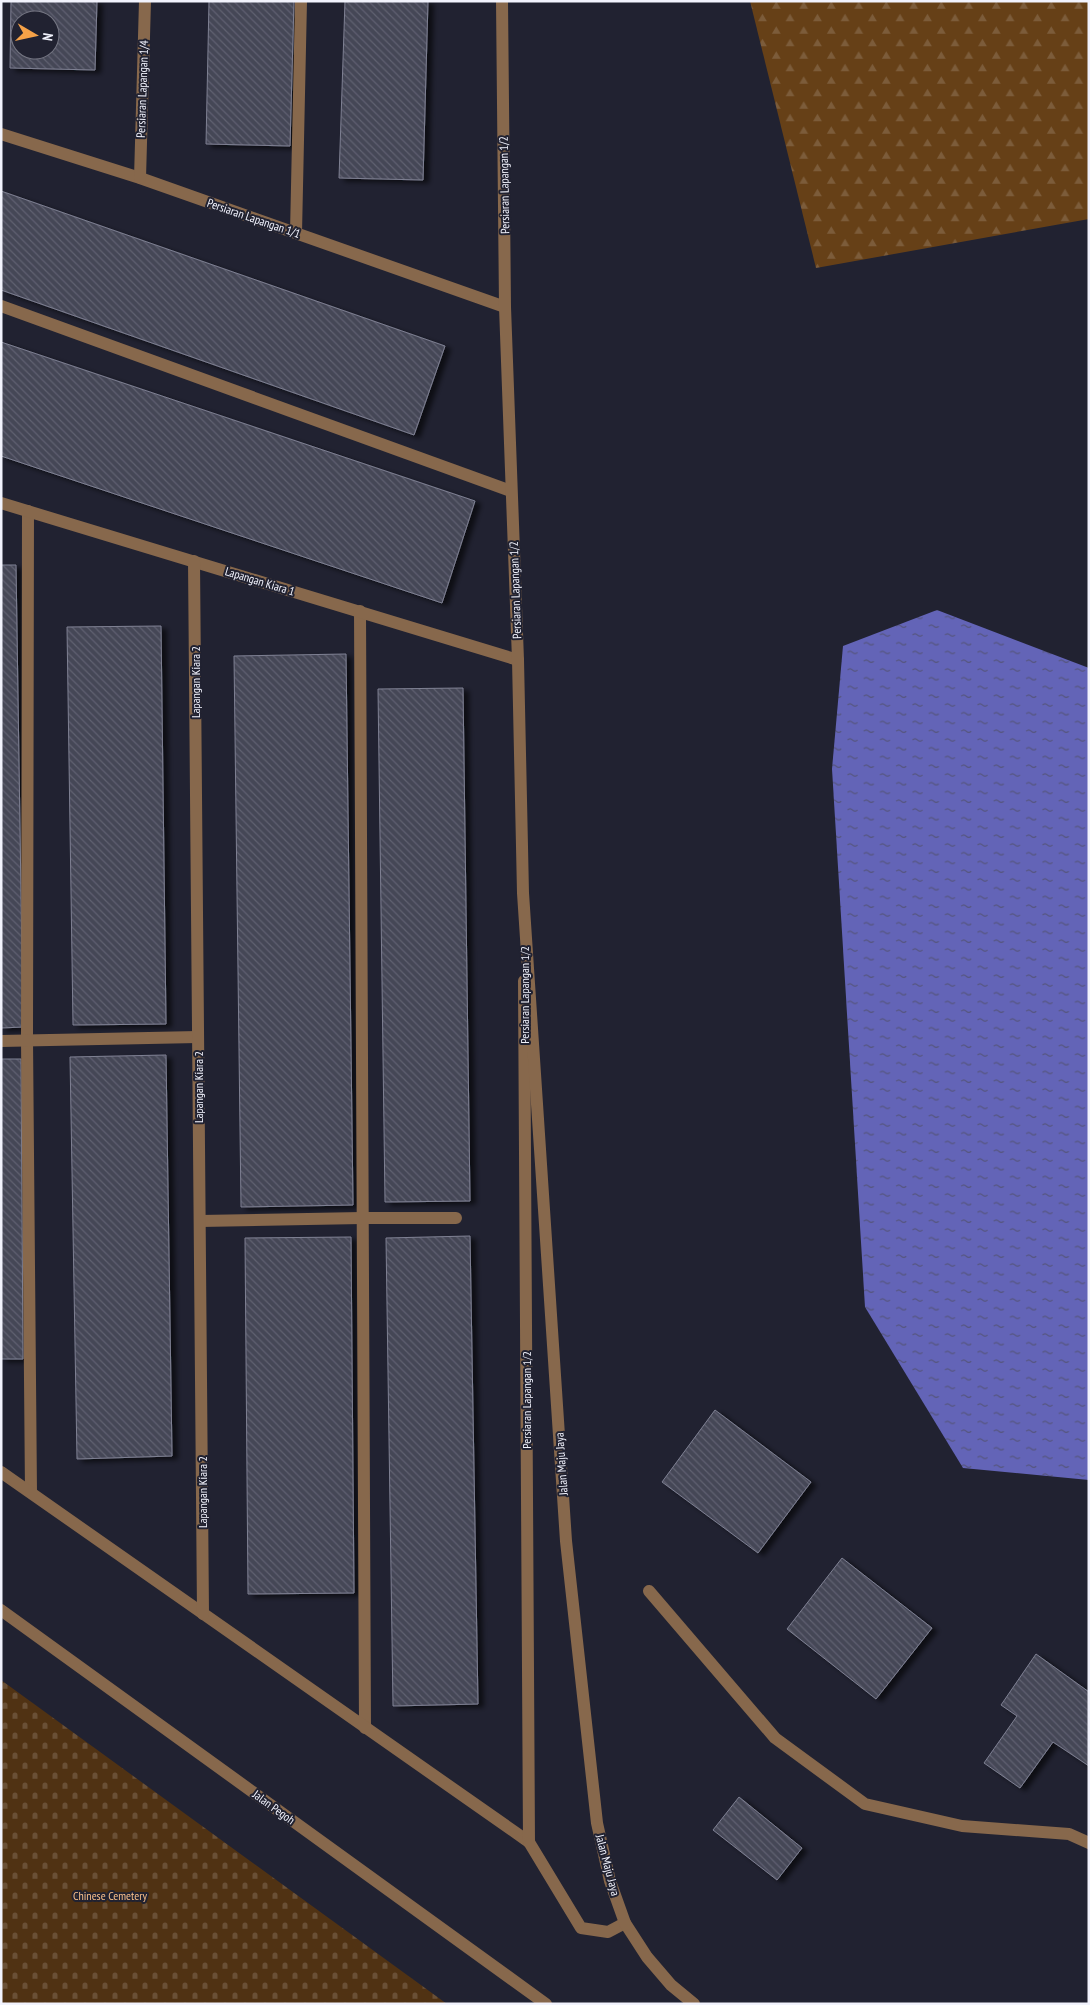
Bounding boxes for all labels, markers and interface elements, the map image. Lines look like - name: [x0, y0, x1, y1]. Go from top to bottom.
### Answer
- north arrow: [10, 10, 60, 60]
- text: N: [38, 32, 57, 42]
- street label: Persiaran Lapangan 1/4: [133, 39, 151, 138]
- street label: Persiaran Lapangan 1/2: [496, 136, 512, 234]
- street label: Persiaran Lapangan 1/1: [205, 195, 303, 241]
- street label: Persiaran Lapangan 1/2: [506, 541, 524, 639]
- street label: Lapangan Kiara 1: [223, 563, 297, 599]
- street label: Lapangan Kiara 2: [188, 646, 203, 718]
- street label: Persiaran Lapangan 1/2: [517, 946, 532, 1044]
- street label: Lapangan Kiara 2: [191, 1051, 206, 1123]
- street label: Persiaran Lapangan 1/2: [519, 1351, 534, 1449]
- street label: Jalan Maju Jaya: [551, 1432, 571, 1497]
- street label: Lapangan Kiara 2: [195, 1456, 210, 1528]
- street label: Jalan Pegoh: [249, 1786, 298, 1827]
- street label: Jalan Maju Jaya: [592, 1832, 623, 1897]
- park label: Chinese Cemetery: [73, 1888, 147, 1903]

